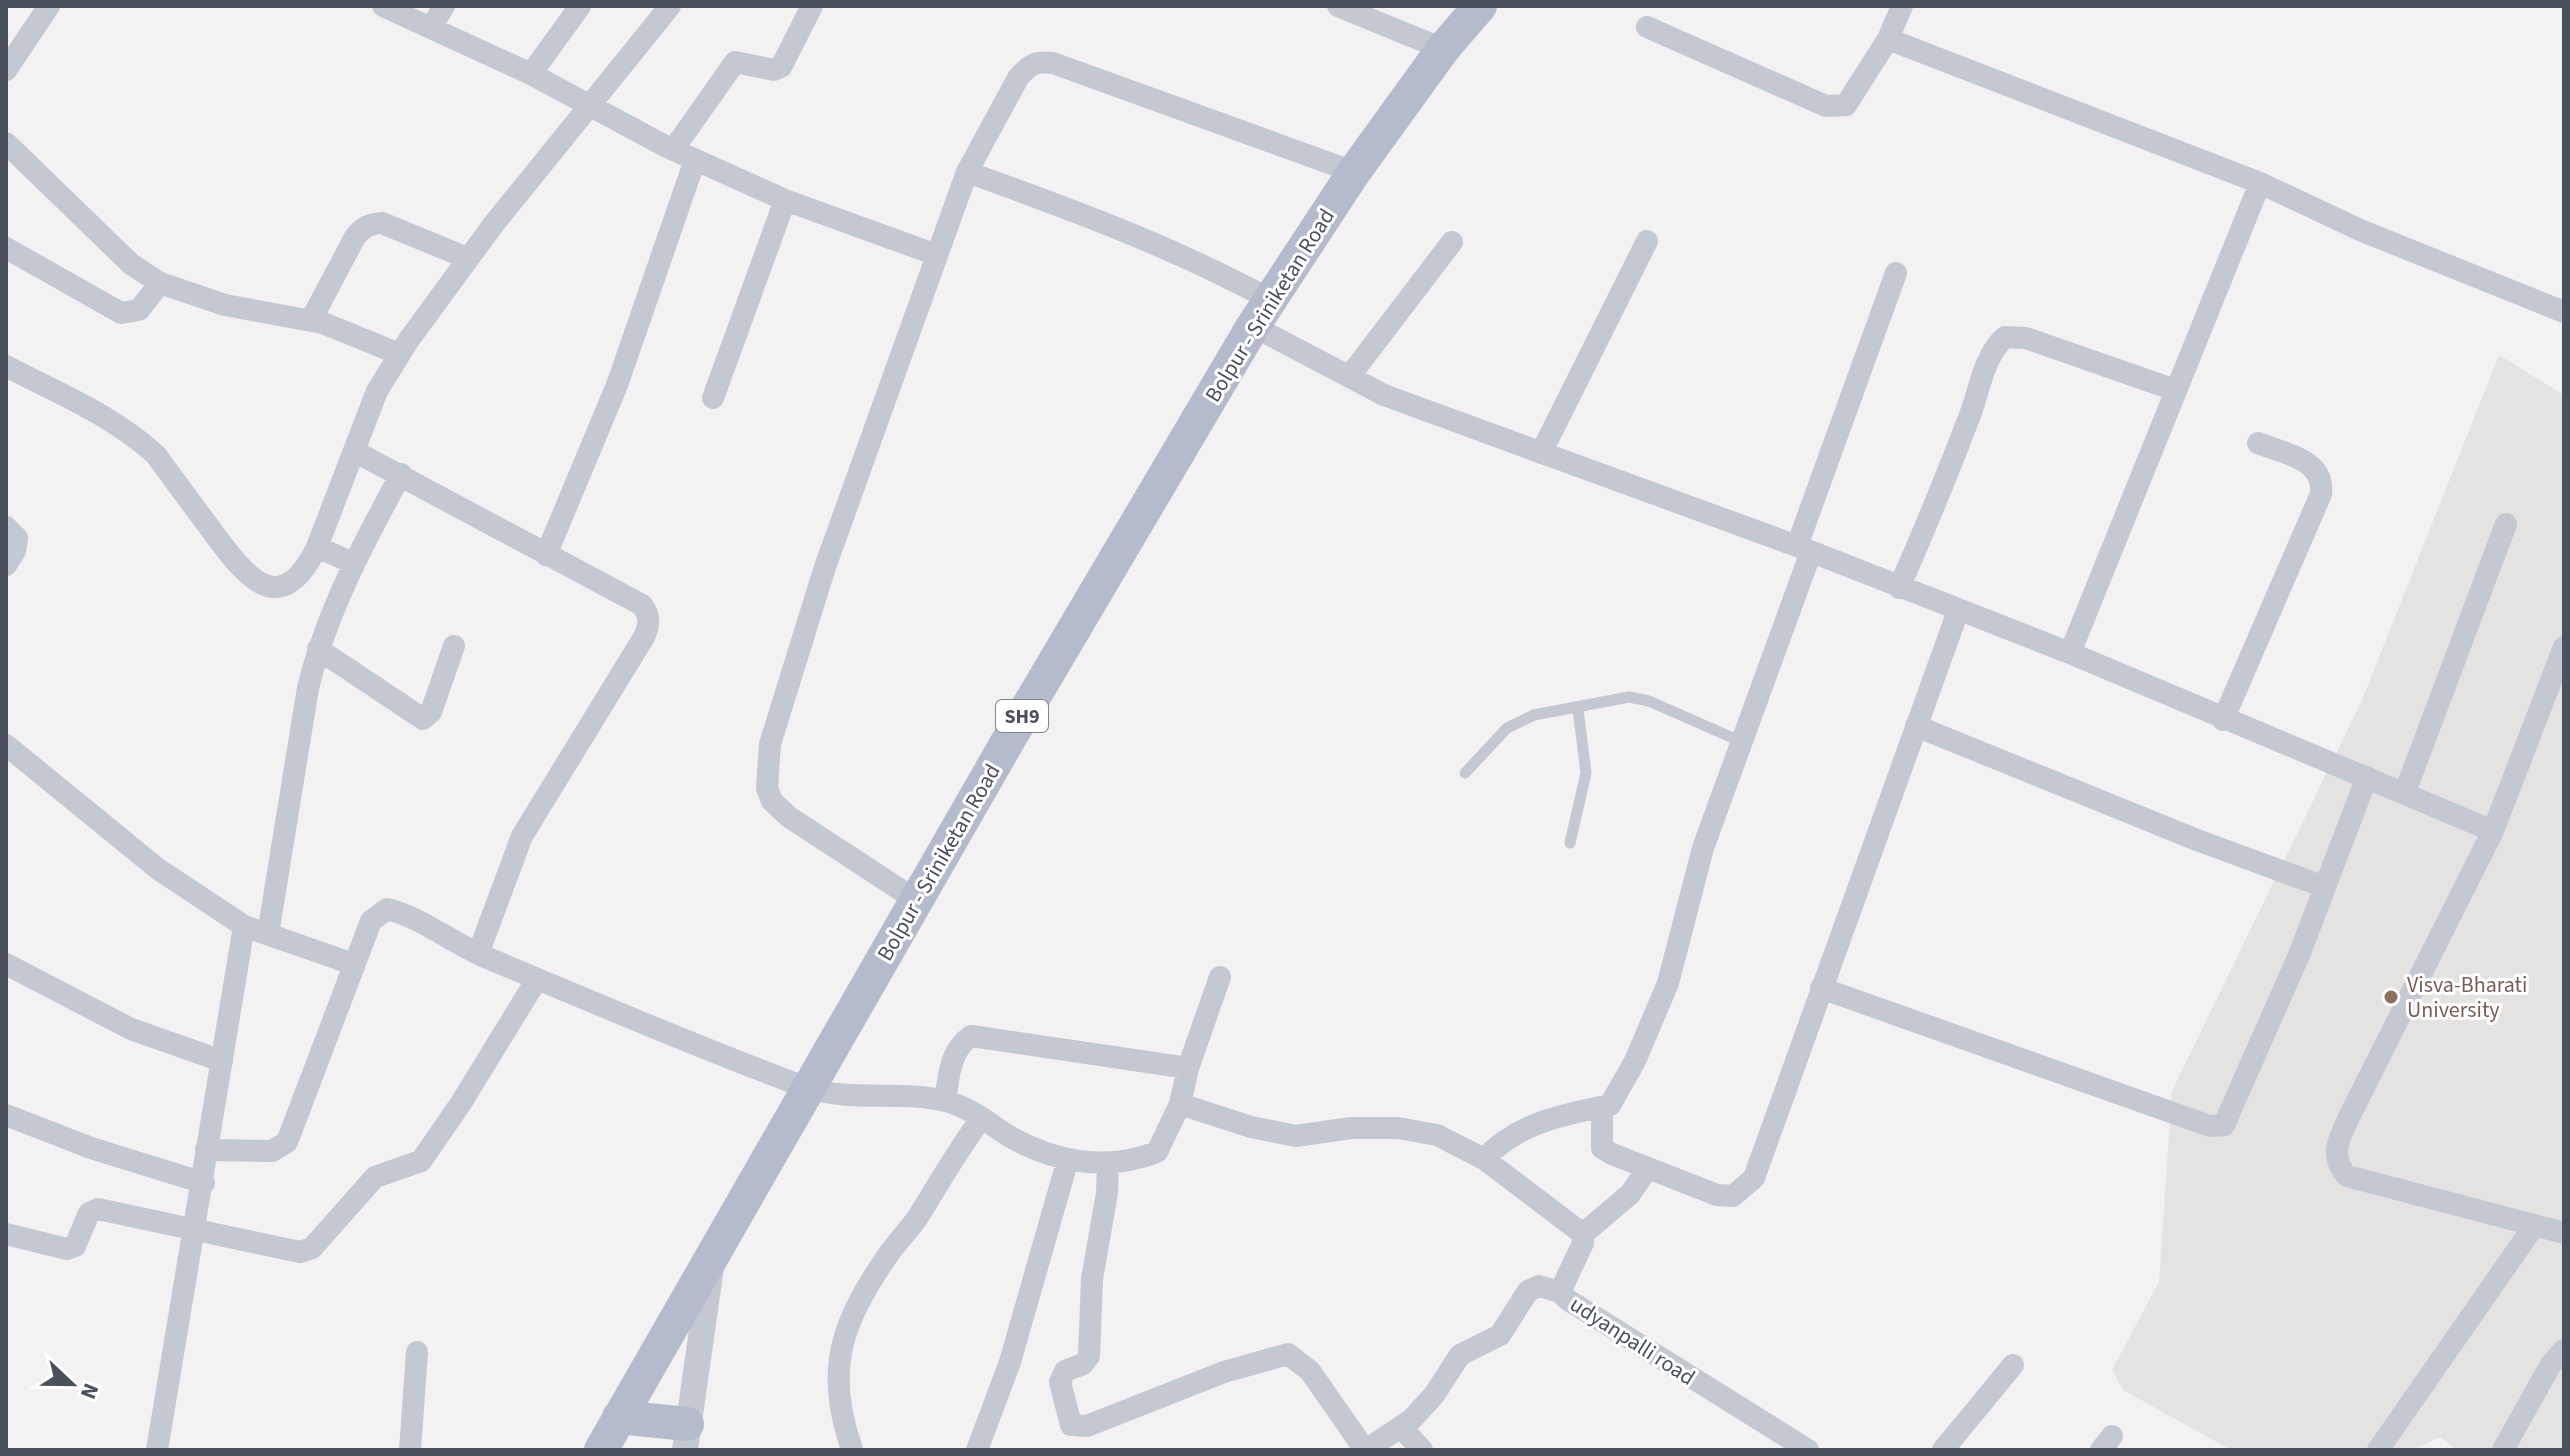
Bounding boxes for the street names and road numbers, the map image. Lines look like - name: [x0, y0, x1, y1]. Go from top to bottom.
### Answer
- street label: Bolpur - Sriniketan Road: [1197, 202, 1343, 409]
- road number: SH9: [996, 700, 1048, 732]
- street label: Bolpur - Sriniketan Road: [869, 758, 1008, 967]
- street label: udyanpalli road: [1564, 1288, 1701, 1393]

